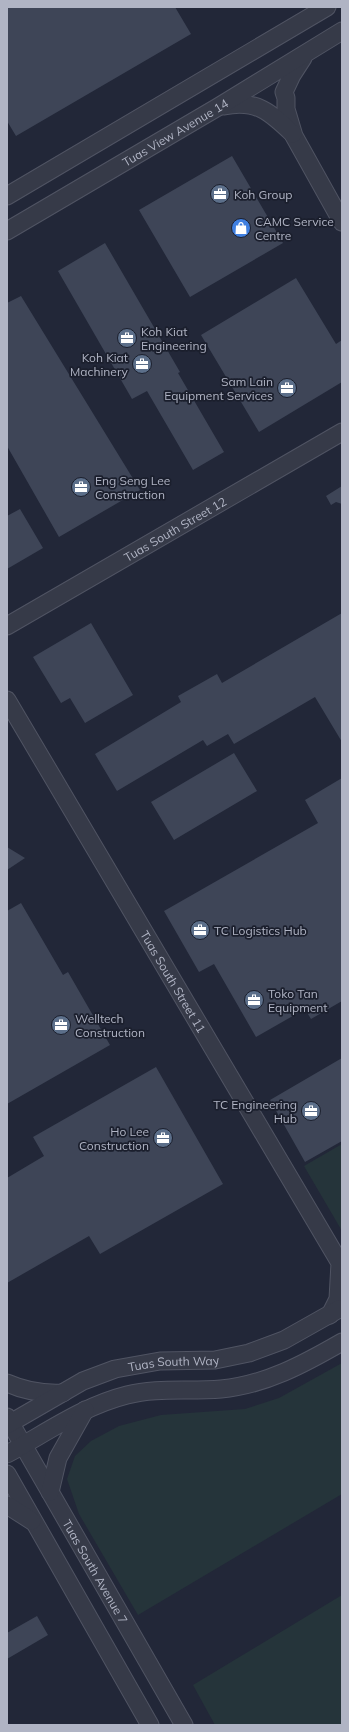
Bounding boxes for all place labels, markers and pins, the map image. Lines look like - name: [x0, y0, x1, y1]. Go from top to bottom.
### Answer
- office icon: Koh Group: [209, 183, 231, 205]
- place label: Koh Group: [234, 187, 293, 202]
- place label: CAMC Service Centre: [255, 214, 334, 243]
- shop icon: CAMC Service Centre: [230, 217, 252, 239]
- place label: Koh Kiat Engineering: [141, 324, 207, 353]
- office icon: Koh Kiat Engineering: [116, 327, 138, 349]
- place label: Koh Kiat Machinery: [70, 350, 129, 379]
- office icon: Koh Kiat Machinery: [131, 353, 153, 375]
- place label: Sam Lain Equipment Services: [164, 374, 273, 403]
- office icon: Sam Lain Equipment Services: [276, 377, 298, 399]
- place label: Eng Seng Lee Construction: [95, 473, 170, 502]
- office icon: Eng Seng Lee Construction: [70, 476, 92, 498]
- office icon: TC Logistics Hub: [189, 919, 211, 941]
- place label: TC Logistics Hub: [214, 923, 307, 938]
- place label: Toko Tan Equipment: [268, 986, 327, 1015]
- office icon: Toko Tan Equipment: [243, 989, 265, 1011]
- place label: Welltech Construction: [75, 1011, 145, 1040]
- office icon: Welltech Construction: [50, 1014, 72, 1036]
- place label: TC Engineering Hub: [213, 1097, 297, 1126]
- office icon: TC Engineering Hub: [300, 1100, 322, 1122]
- place label: Ho Lee Construction: [79, 1124, 149, 1153]
- office icon: Ho Lee Construction: [152, 1127, 174, 1149]

